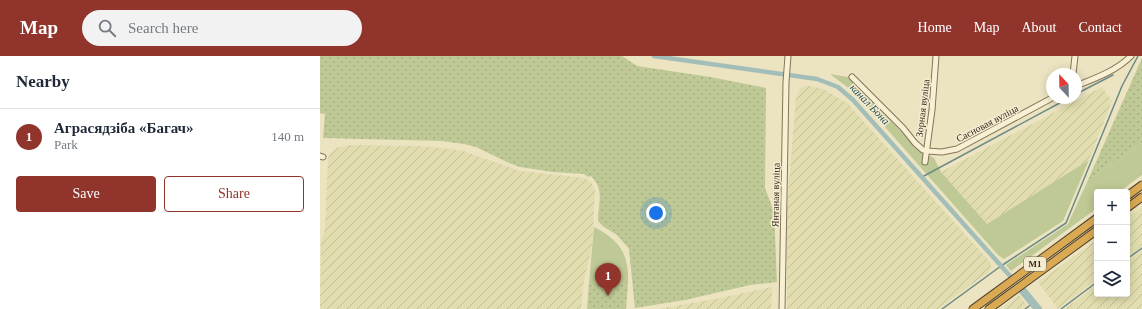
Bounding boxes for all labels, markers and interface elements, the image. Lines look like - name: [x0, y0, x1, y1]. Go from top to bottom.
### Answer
- search box: [82, 10, 362, 46]
- text: Map: [20, 17, 58, 38]
- icon: search: [96, 17, 118, 39]
- text: Search here: [128, 20, 198, 36]
- text: Home: [918, 20, 952, 35]
- text: Map: [974, 20, 999, 35]
- text: About: [1021, 20, 1056, 35]
- text: Contact: [1078, 20, 1122, 35]
- north arrow: [1046, 68, 1082, 104]
- text: Nearby: [16, 72, 70, 91]
- street label: Зорная вуліца: [913, 78, 932, 138]
- water label: канал Бона: [848, 81, 893, 127]
- street label: Сасновая вуліца: [954, 102, 1021, 144]
- text: Аграсядзіба «Багач»: [54, 120, 194, 136]
- text: 1: [26, 129, 32, 144]
- text: 140 m: [271, 129, 304, 144]
- text: Park: [54, 137, 78, 152]
- street label: Янтаная вуліца: [769, 162, 782, 227]
- button: Save: [16, 176, 156, 212]
- button: Share: [164, 176, 304, 212]
- map controls: [1094, 189, 1130, 297]
- button: +: [1094, 189, 1130, 225]
- your location: [646, 203, 666, 223]
- button: −: [1094, 225, 1130, 261]
- road number: М1: [1024, 257, 1046, 271]
- button: layers: [1094, 261, 1130, 297]
- pin: 1: [595, 263, 621, 296]

